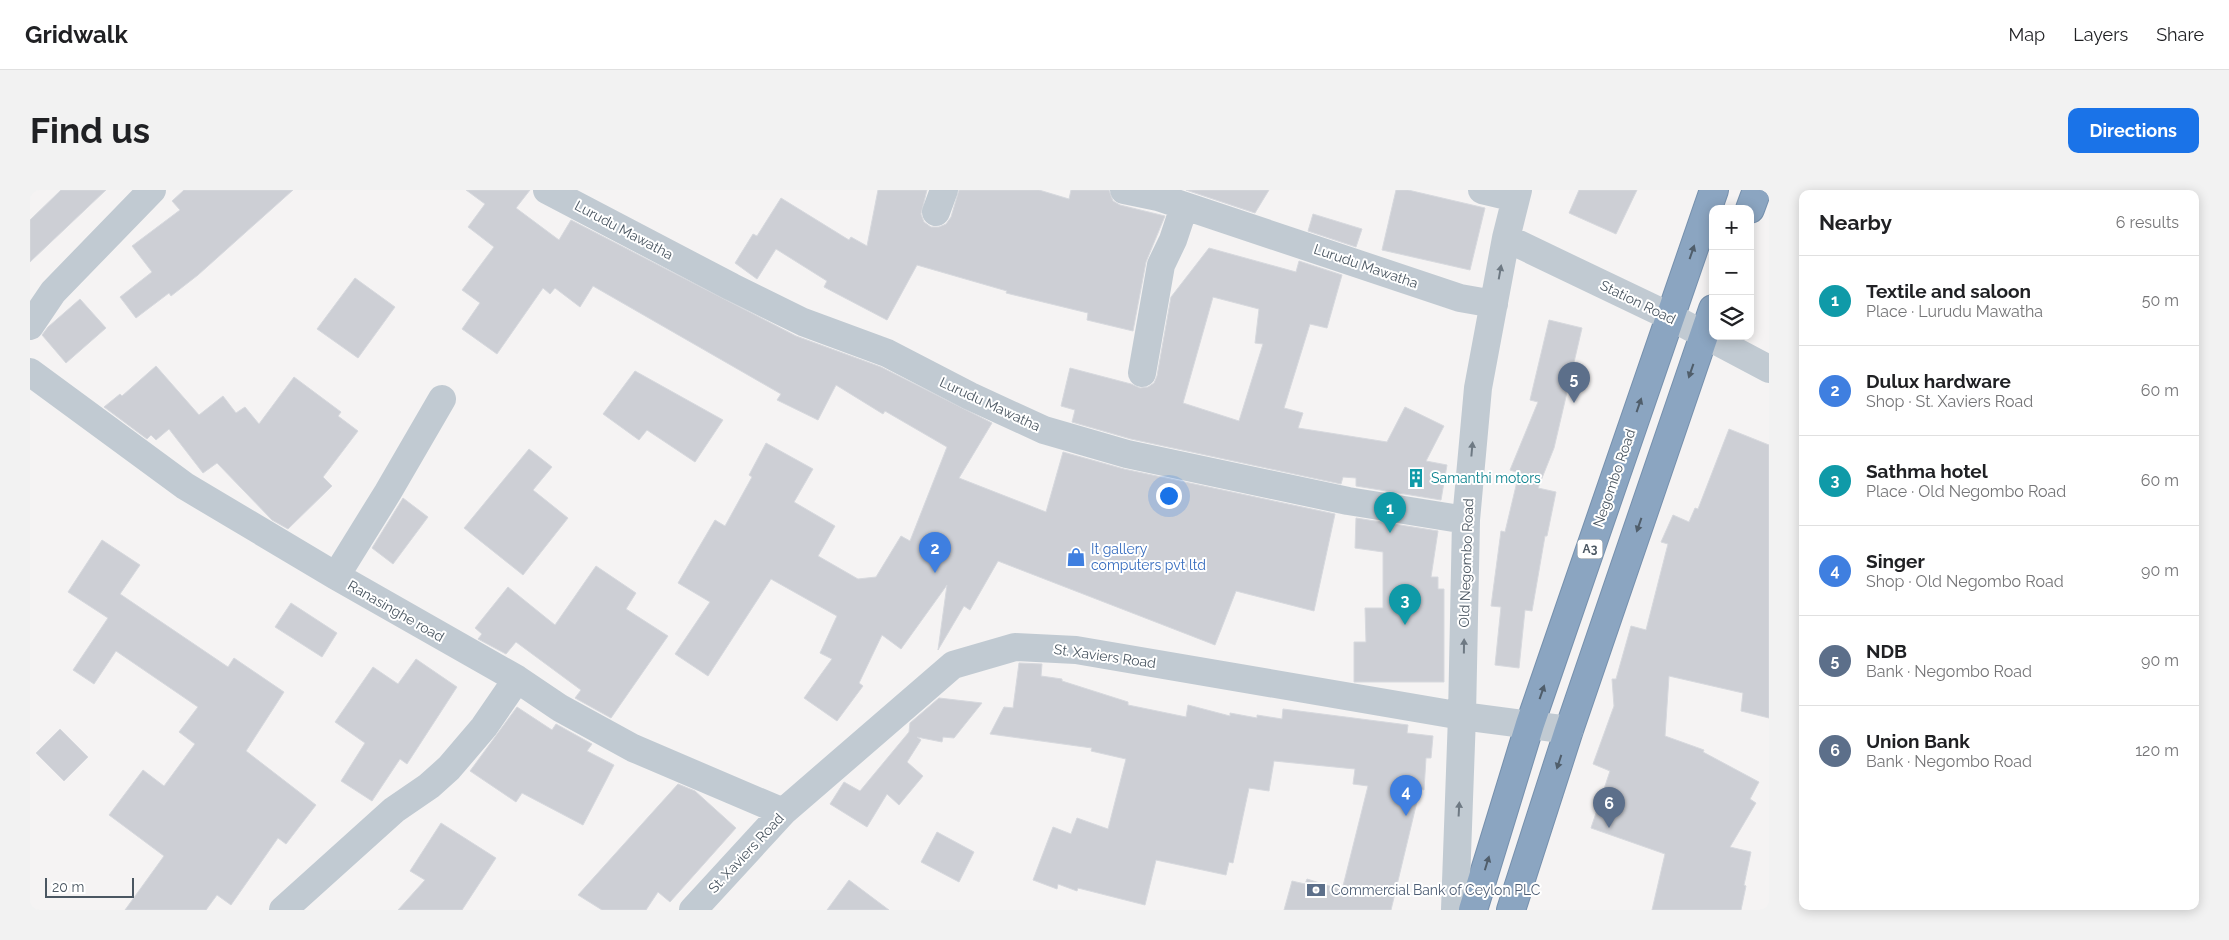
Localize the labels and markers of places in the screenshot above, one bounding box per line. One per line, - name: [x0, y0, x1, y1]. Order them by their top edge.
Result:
- pin: 5: [1558, 362, 1590, 403]
- building icon: Samanthi motors: [1405, 467, 1427, 489]
- place label: Samanthi motors: [1431, 470, 1541, 486]
- pin: 1: [1374, 492, 1406, 533]
- pin: 2: [919, 532, 951, 573]
- place label: It gallery computers pvt ltd: [1091, 541, 1206, 573]
- shop icon: It gallery computers pvt ltd: [1065, 546, 1087, 568]
- pin: 3: [1389, 584, 1421, 625]
- pin: 4: [1390, 775, 1422, 816]
- pin: 6: [1593, 787, 1625, 828]
- bank icon: Commercial Bank of Ceylon PLC: [1305, 879, 1327, 901]
- place label: Commercial Bank of Ceylon PLC: [1331, 882, 1541, 898]

